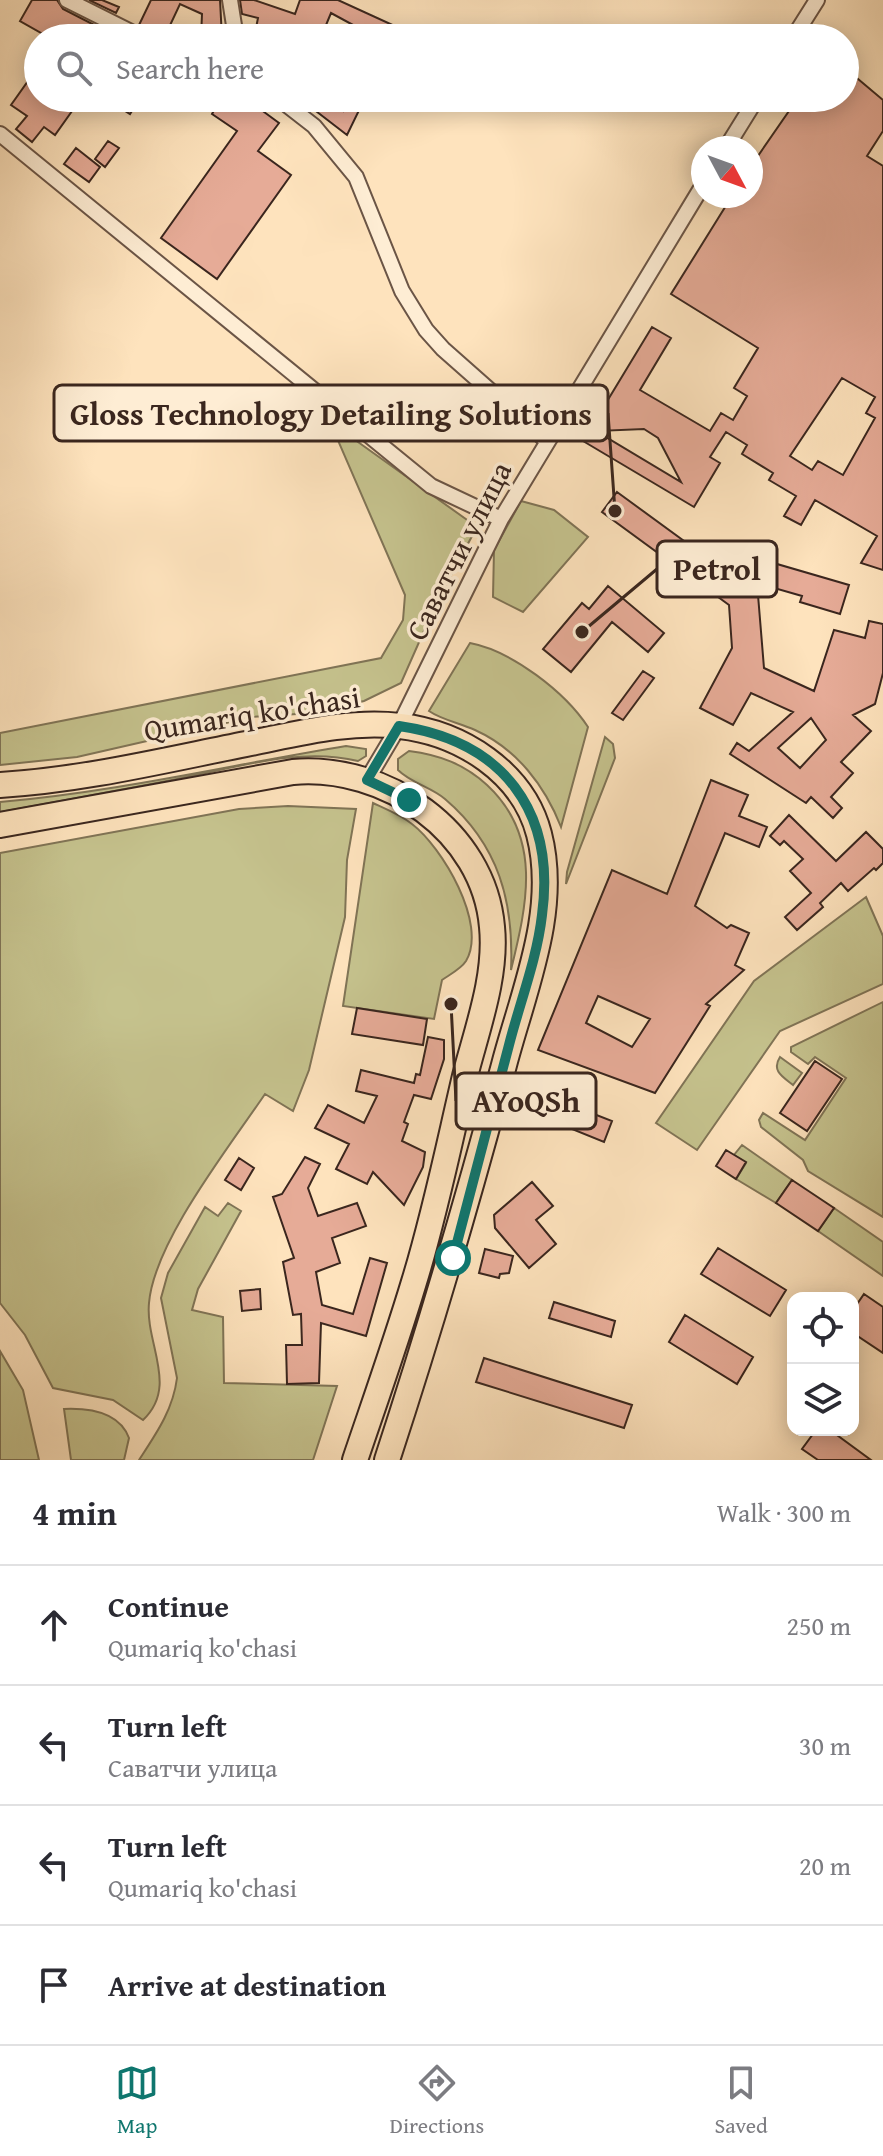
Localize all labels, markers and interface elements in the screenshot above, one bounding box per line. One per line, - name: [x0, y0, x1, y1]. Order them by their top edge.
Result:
- search box: [24, 24, 859, 112]
- icon: search: [52, 46, 96, 90]
- text: Search here: [116, 46, 264, 90]
- north arrow: [691, 136, 763, 208]
- callout: Gloss Technology Detailing Solutions: [54, 385, 608, 441]
- text: Gloss Technology Detailing Solutions: [70, 390, 592, 437]
- street label: Саватчи улица: [394, 453, 522, 648]
- callout: Petrol: [657, 541, 777, 597]
- text: Petrol: [673, 545, 761, 592]
- street label: Qumariq ko'chasi: [141, 674, 363, 752]
- route end: [391, 782, 427, 818]
- callout: AYoQSh: [456, 1073, 596, 1129]
- text: AYoQSh: [472, 1077, 580, 1124]
- route start: [435, 1240, 471, 1276]
- map controls: [787, 1292, 859, 1436]
- button: locate: [787, 1292, 859, 1364]
- button: layers: [787, 1364, 859, 1436]
- text: 4 min: [32, 1488, 117, 1537]
- text: Walk · 300 m: [717, 1493, 851, 1532]
- text: Continue: [108, 1584, 229, 1628]
- icon: ahead: [32, 1603, 76, 1647]
- text: 250 m: [786, 1606, 851, 1645]
- text: Qumariq ko'chasi: [108, 1628, 297, 1667]
- text: Turn left: [108, 1704, 227, 1748]
- icon: left: [32, 1723, 76, 1767]
- text: 30 m: [799, 1726, 851, 1765]
- text: Саватчи улица: [108, 1748, 277, 1787]
- text: Turn left: [108, 1824, 227, 1868]
- icon: left: [32, 1843, 76, 1887]
- text: 20 m: [799, 1846, 851, 1885]
- text: Qumariq ko'chasi: [108, 1868, 297, 1907]
- icon: arrive: [32, 1963, 76, 2007]
- text: Arrive at destination: [108, 1963, 386, 2007]
- tab: Map: [115, 2061, 159, 2141]
- tab: Directions: [390, 2061, 484, 2141]
- tab: Saved: [715, 2061, 768, 2141]

